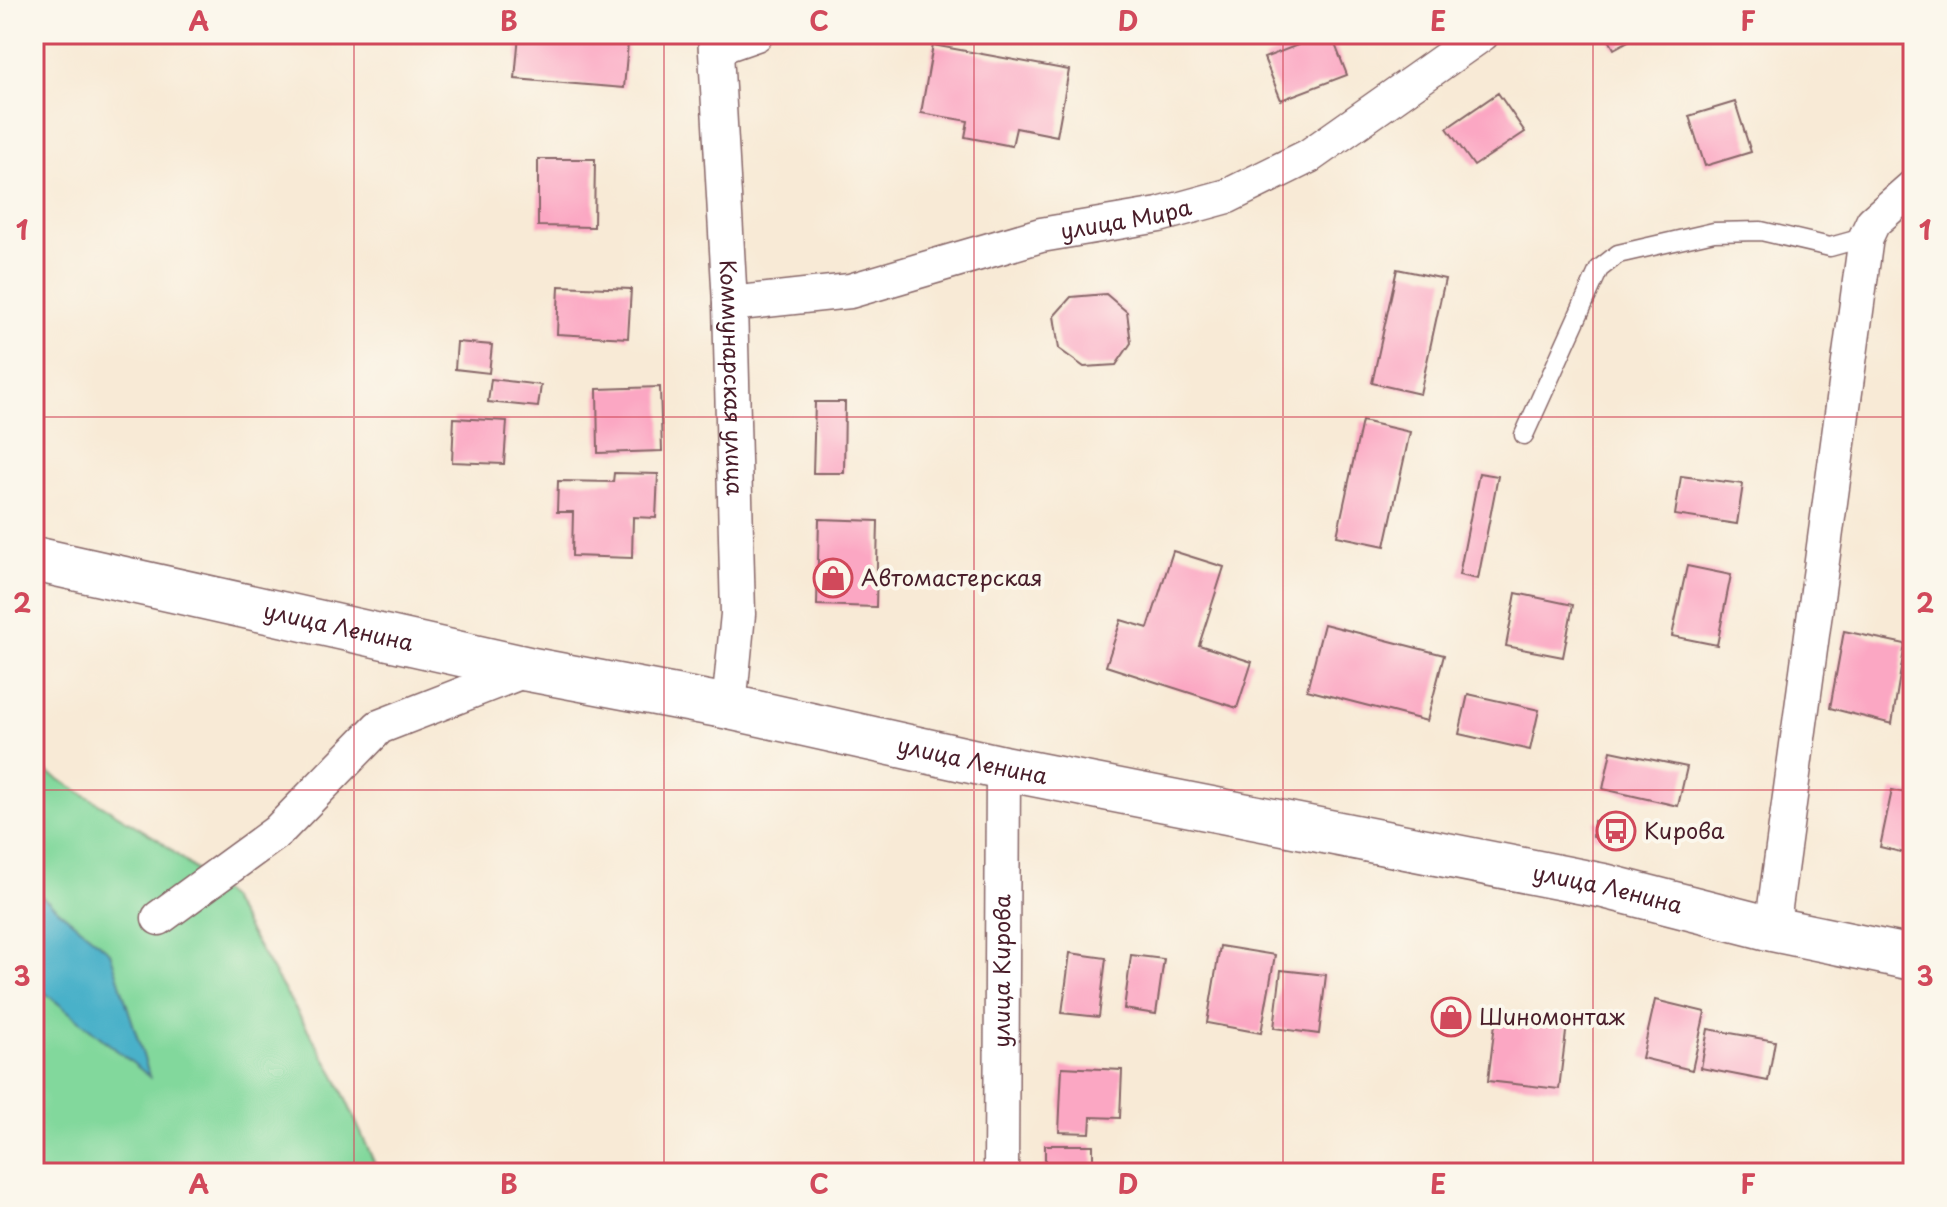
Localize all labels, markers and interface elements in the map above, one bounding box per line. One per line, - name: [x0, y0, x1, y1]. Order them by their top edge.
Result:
- text: A: [189, 1, 209, 40]
- text: B: [500, 1, 518, 40]
- text: C: [809, 1, 829, 40]
- text: D: [1118, 1, 1138, 40]
- text: E: [1430, 1, 1446, 40]
- text: F: [1740, 1, 1756, 40]
- street label: улица Мира: [1058, 189, 1195, 246]
- text: 1: [16, 210, 28, 249]
- text: 1: [1919, 210, 1931, 249]
- street label: Коммунарская улица: [713, 259, 753, 496]
- shop icon: Автомастерская: [812, 557, 854, 599]
- place label: Автомастерская: [861, 560, 1043, 593]
- text: 2: [13, 583, 31, 622]
- text: 2: [1916, 583, 1934, 622]
- street label: улица Ленина: [261, 593, 417, 658]
- street label: улица Ленина: [895, 727, 1051, 791]
- bus stop icon: Кирова: [1595, 810, 1637, 852]
- place label: Кирова: [1644, 813, 1725, 846]
- street label: улица Ленина: [1530, 854, 1687, 921]
- street label: улица Кирова: [984, 894, 1017, 1048]
- text: 3: [13, 956, 31, 995]
- text: 3: [1916, 956, 1934, 995]
- shop icon: Шиномонтаж: [1430, 996, 1472, 1038]
- place label: Шиномонтаж: [1479, 999, 1625, 1032]
- text: A: [189, 1164, 209, 1203]
- text: B: [500, 1164, 518, 1203]
- text: C: [809, 1164, 829, 1203]
- text: D: [1118, 1164, 1138, 1203]
- text: E: [1430, 1164, 1446, 1203]
- text: F: [1740, 1164, 1756, 1203]

